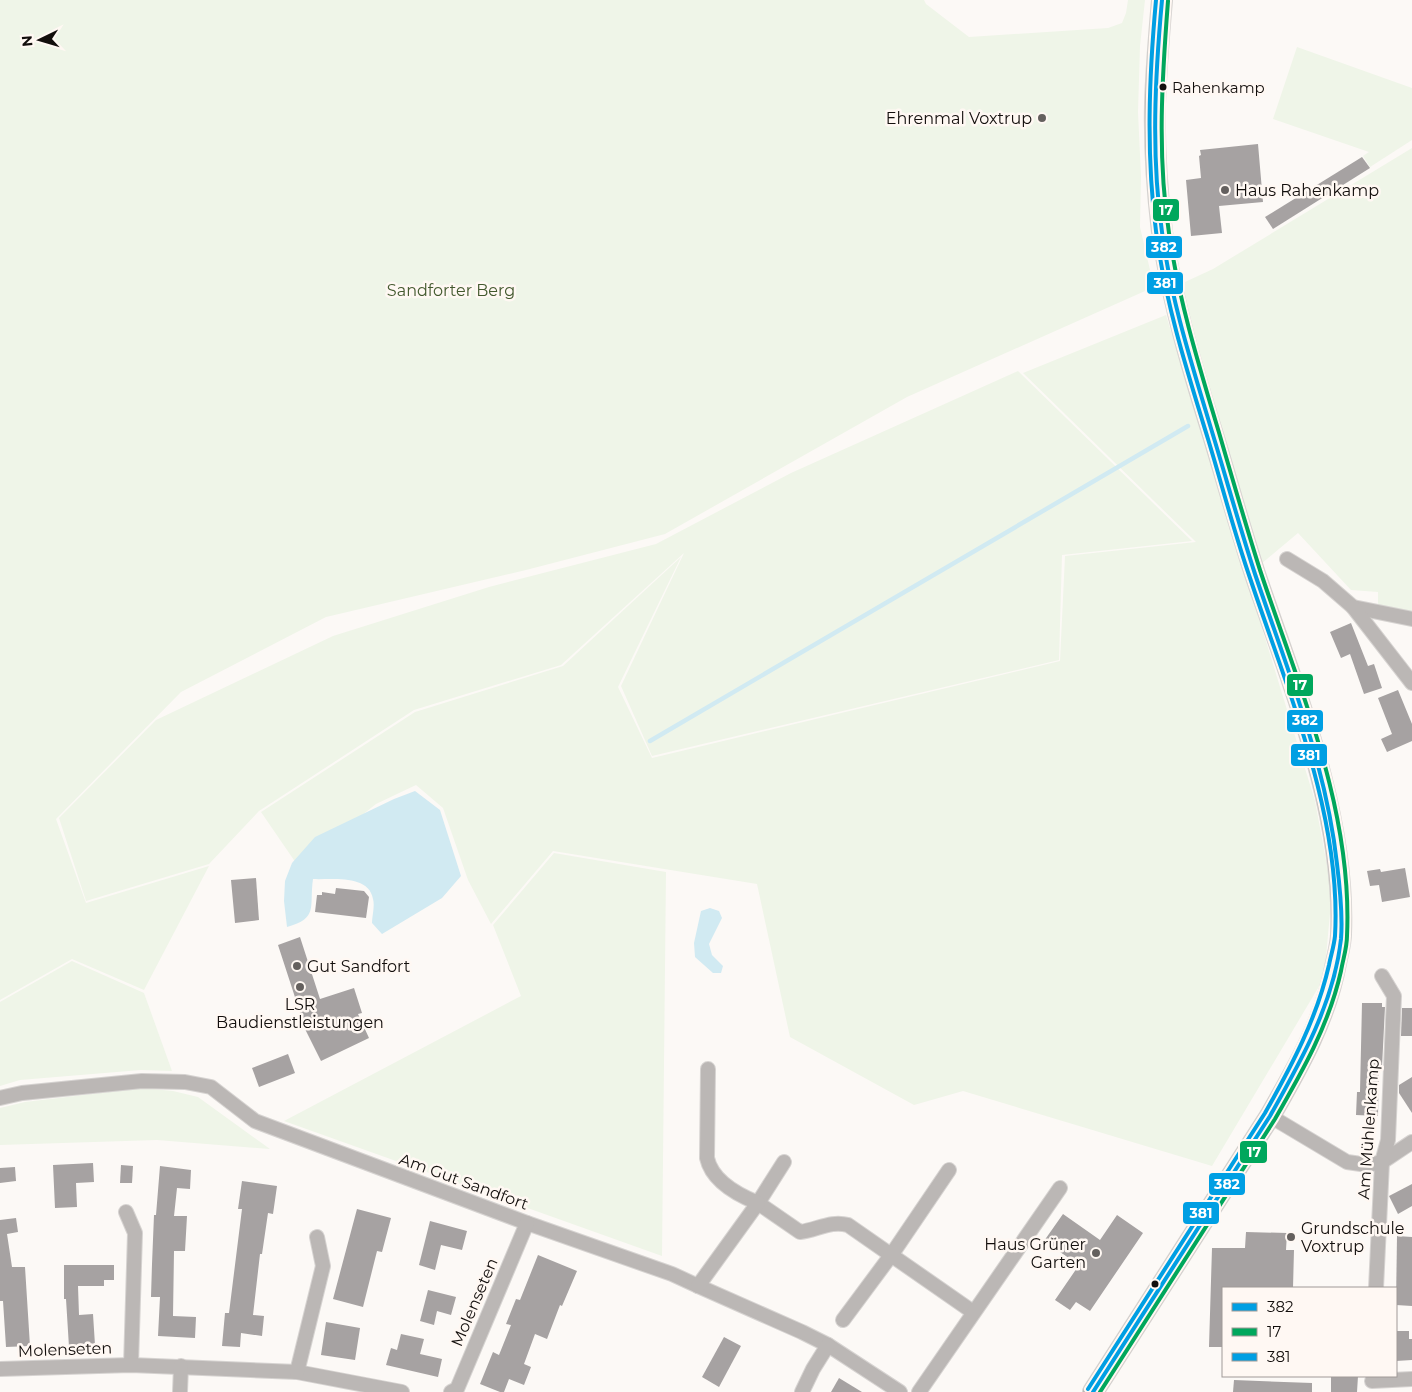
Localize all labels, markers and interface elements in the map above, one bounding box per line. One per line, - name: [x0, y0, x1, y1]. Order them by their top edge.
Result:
- north arrow: [15, 15, 65, 65]
- text: N: [18, 35, 37, 48]
- place label: Rahenkamp: [1172, 78, 1265, 97]
- marker: Rahenkamp: [1158, 82, 1168, 92]
- place label: Ehrenmal Voxtrup: [886, 109, 1032, 128]
- marker: Ehrenmal Voxtrup: [1036, 112, 1048, 124]
- place label: Haus Rahenkamp: [1235, 181, 1379, 200]
- marker: Haus Rahenkamp: [1219, 184, 1231, 196]
- line badge: 17: [1152, 198, 1180, 222]
- text: 17: [1159, 201, 1173, 219]
- line badge: 382: [1145, 235, 1183, 259]
- text: 382: [1150, 238, 1177, 256]
- line badge: 381: [1146, 271, 1184, 295]
- text: 381: [1152, 274, 1177, 292]
- park label: Sandforter Berg: [387, 281, 515, 300]
- line badge: 17: [1286, 673, 1314, 697]
- text: 17: [1293, 676, 1307, 694]
- line badge: 382: [1286, 709, 1324, 733]
- text: 382: [1291, 711, 1318, 729]
- line badge: 381: [1290, 743, 1328, 767]
- text: 381: [1296, 746, 1321, 764]
- place label: Gut Sandfort: [307, 957, 411, 976]
- marker: Gut Sandfort: [291, 960, 303, 972]
- marker: LSR Baudienstleistungen: [294, 981, 306, 993]
- place label: LSR Baudienstleistungen: [216, 995, 384, 1032]
- street label: Am Mühlenkamp: [1354, 1058, 1383, 1200]
- line badge: 17: [1239, 1140, 1268, 1164]
- text: 17: [1247, 1143, 1261, 1161]
- street label: Am Gut Sandfort: [397, 1149, 531, 1214]
- line badge: 382: [1208, 1172, 1246, 1196]
- text: 382: [1213, 1175, 1240, 1193]
- line badge: 381: [1182, 1201, 1220, 1225]
- text: 381: [1188, 1204, 1213, 1222]
- place label: Grundschule Voxtrup: [1301, 1219, 1404, 1256]
- marker: Grundschule Voxtrup: [1285, 1231, 1297, 1243]
- place label: Haus Grüner Garten: [984, 1235, 1086, 1272]
- marker: Haus Grüner Garten: [1090, 1247, 1102, 1259]
- street label: Molenseten: [447, 1255, 502, 1349]
- unlabelled marker: [1150, 1279, 1160, 1289]
- legend: [1222, 1287, 1397, 1377]
- text: 382: [1267, 1297, 1294, 1316]
- text: 17: [1267, 1322, 1281, 1341]
- street label: Molenseten: [18, 1338, 112, 1361]
- text: 381: [1267, 1347, 1290, 1366]

